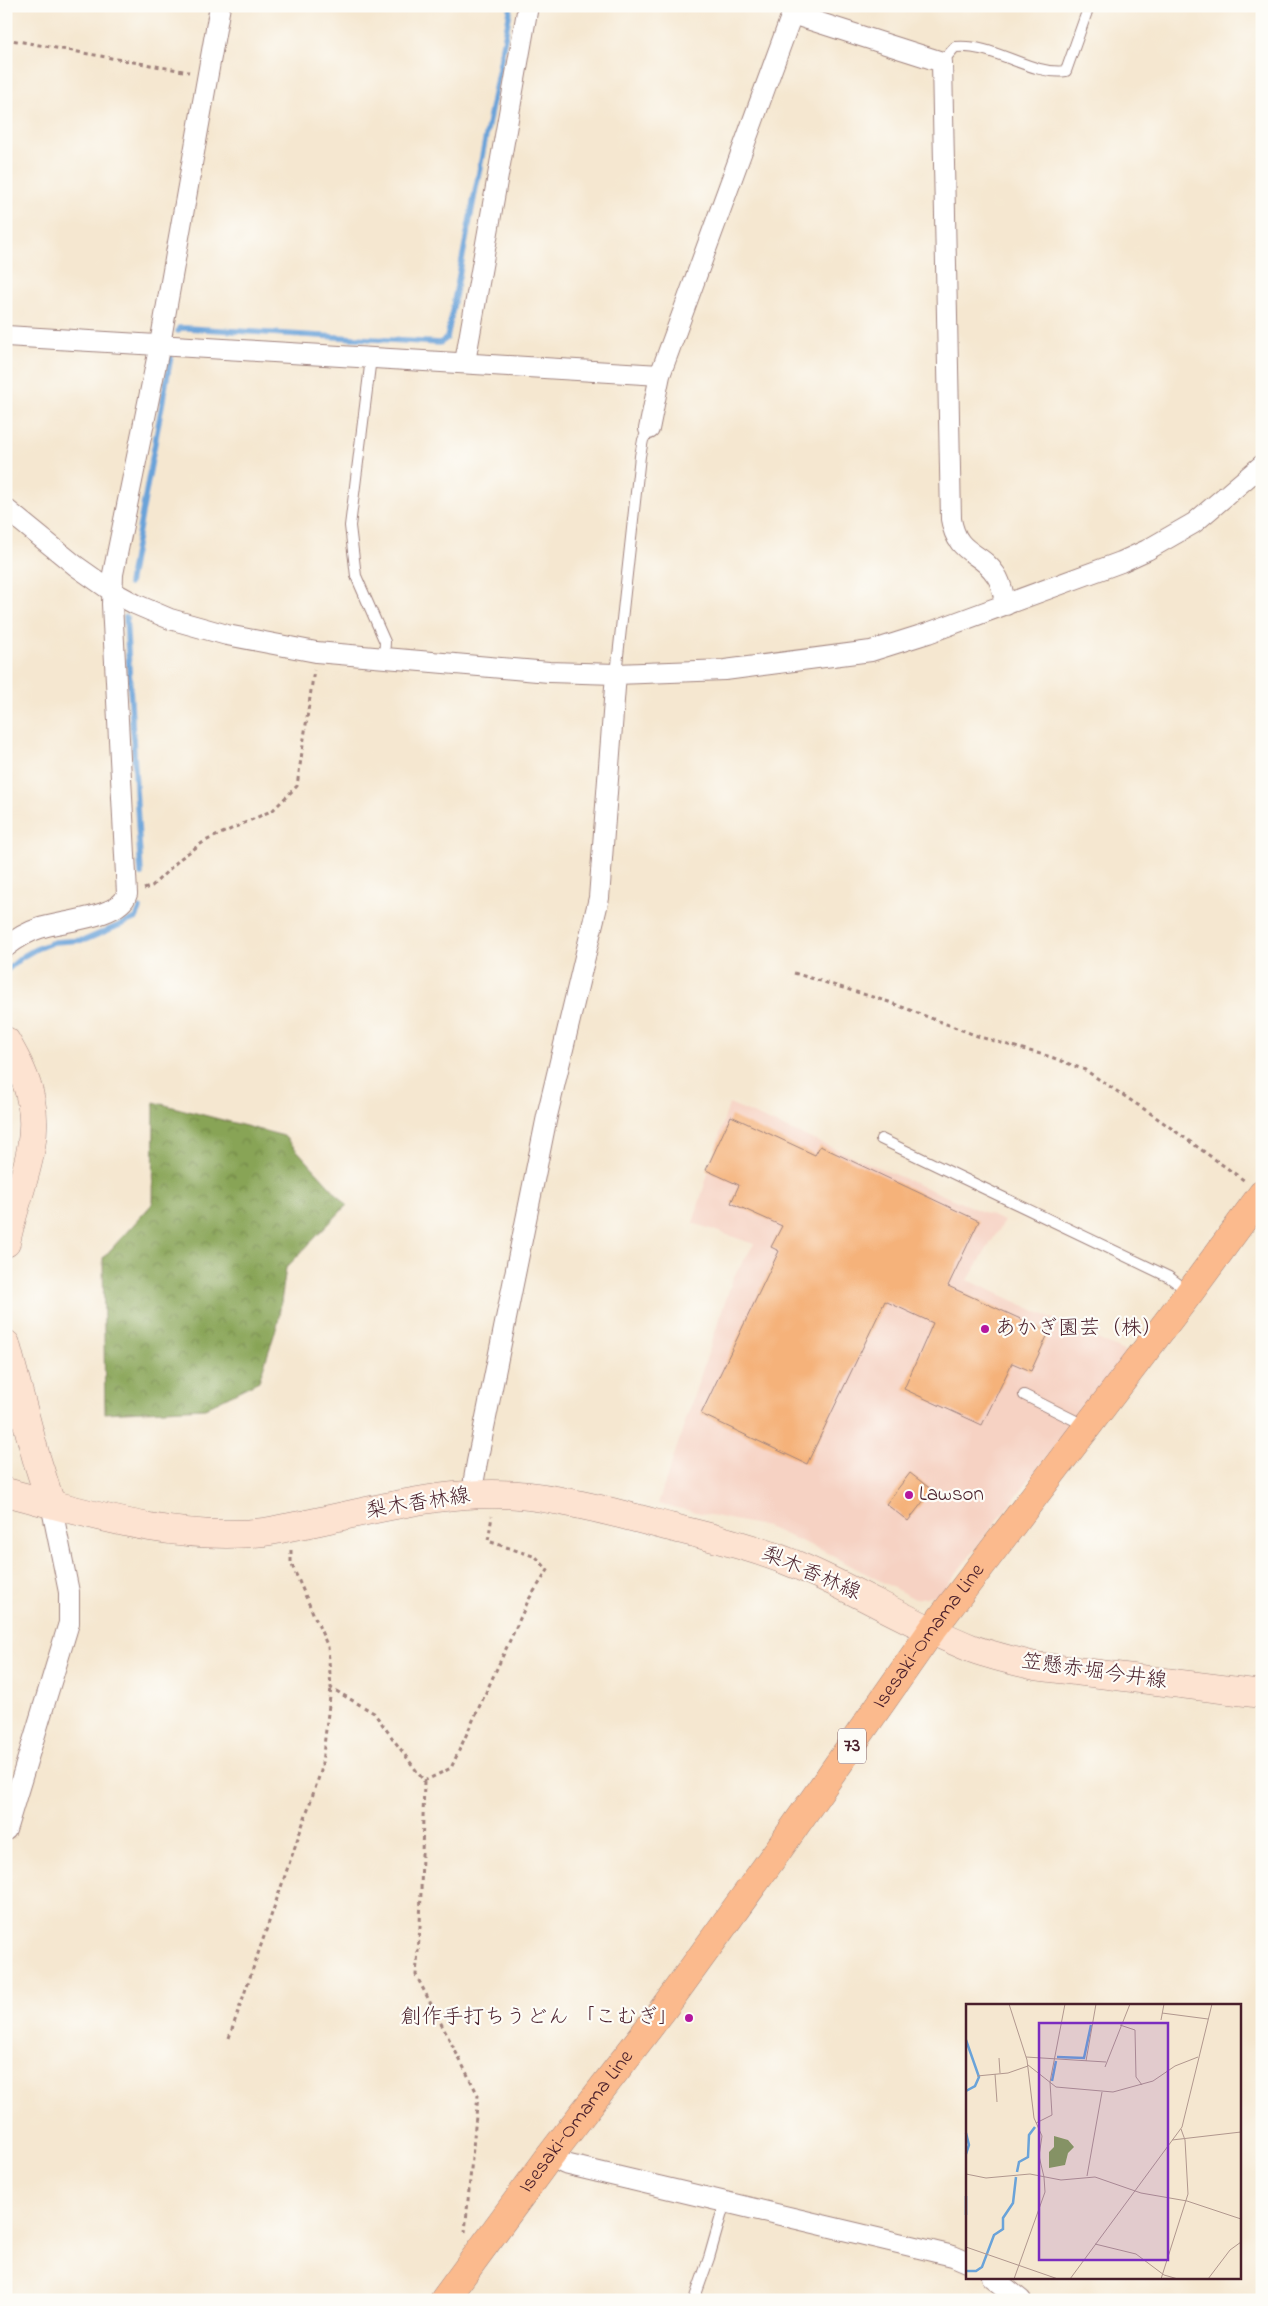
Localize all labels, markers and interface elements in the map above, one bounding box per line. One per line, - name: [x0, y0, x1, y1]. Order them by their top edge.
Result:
- place label: あかぎ園芸（株）: [995, 1314, 1163, 1344]
- marker: あかぎ園芸（株）: [979, 1323, 991, 1335]
- place label: Lawson: [919, 1480, 984, 1510]
- street label: 梨木香林線: [364, 1481, 472, 1527]
- marker: Lawson: [903, 1489, 915, 1501]
- street label: 梨木香林線: [757, 1540, 865, 1608]
- street label: Isesaki-Omama Line: [866, 1557, 993, 1716]
- street label: 笠懸赤堀今井線: [1019, 1647, 1169, 1697]
- road number: 73: [838, 1728, 866, 1764]
- place label: 創作手打ちうどん 「こむぎ」: [400, 2003, 679, 2033]
- inset map: [966, 2004, 1240, 2278]
- marker: 創作手打ちうどん 「こむぎ」: [683, 2012, 695, 2024]
- street label: Isesaki-Omama Line: [512, 2043, 642, 2200]

